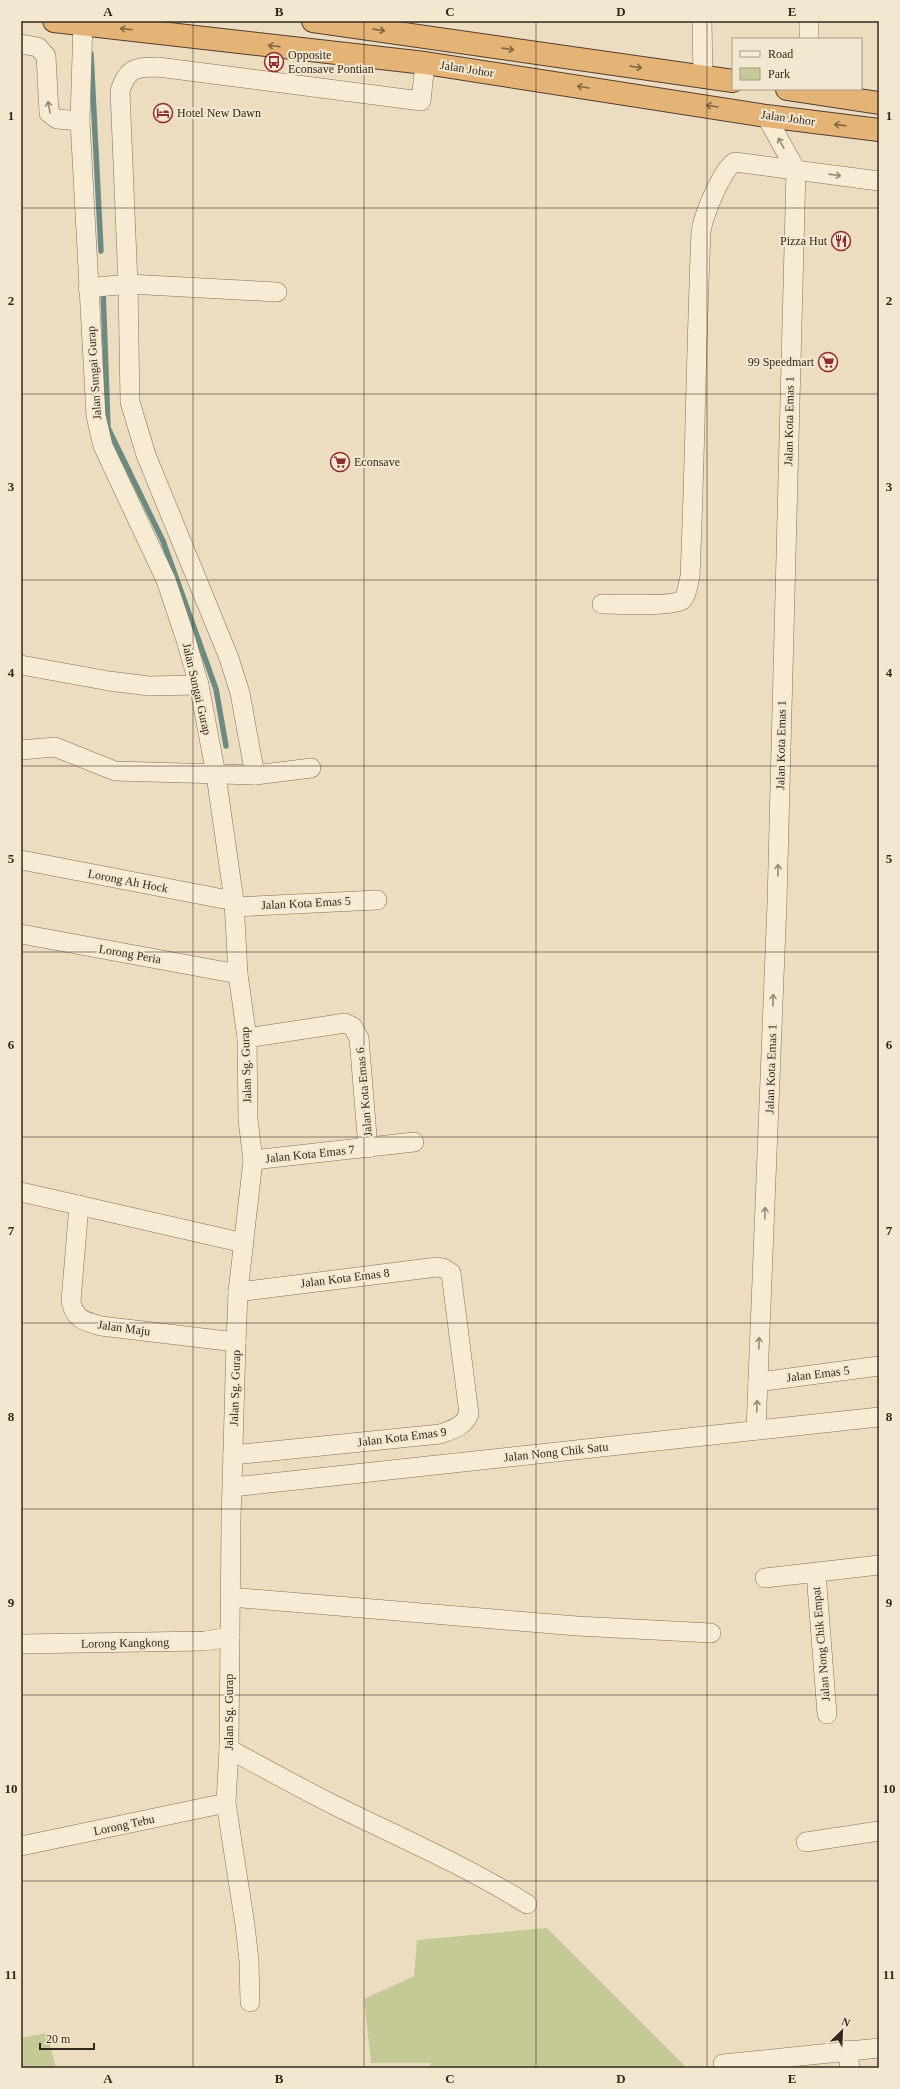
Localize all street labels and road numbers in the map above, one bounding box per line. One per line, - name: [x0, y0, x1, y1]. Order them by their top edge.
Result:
- street label: Jalan Johor: [439, 58, 495, 80]
- street label: Jalan Johor: [760, 107, 816, 129]
- street label: Jalan Sungai Gurap: [84, 326, 104, 420]
- street label: Jalan Kota Emas 1: [781, 376, 797, 466]
- street label: Jalan Sungai Gurap: [180, 642, 214, 736]
- street label: Jalan Kota Emas 1: [773, 700, 789, 790]
- street label: Lorong Ah Hock: [87, 866, 169, 896]
- street label: Jalan Kota Emas 5: [261, 894, 351, 912]
- street label: Lorong Peria: [98, 942, 163, 966]
- street label: Jalan Kota Emas 1: [762, 1024, 780, 1114]
- street label: Jalan Sg. Gurap: [238, 1027, 254, 1103]
- street label: Jalan Kota Emas 6: [353, 1047, 375, 1137]
- street label: Jalan Kota Emas 7: [265, 1142, 355, 1166]
- street label: Jalan Kota Emas 8: [300, 1266, 390, 1290]
- street label: Jalan Maju: [97, 1317, 151, 1339]
- street label: Jalan Sg. Gurap: [227, 1350, 243, 1426]
- street label: Jalan Emas 5: [786, 1363, 850, 1385]
- street label: Jalan Kota Emas 9: [357, 1425, 447, 1449]
- street label: Jalan Nong Chik Satu: [503, 1440, 609, 1464]
- street label: Jalan Nong Chik Empat: [809, 1585, 833, 1702]
- street label: Lorong Kangkong: [81, 1635, 169, 1651]
- street label: Jalan Sg. Gurap: [222, 1674, 236, 1750]
- street label: Lorong Tebu: [92, 1812, 156, 1838]

